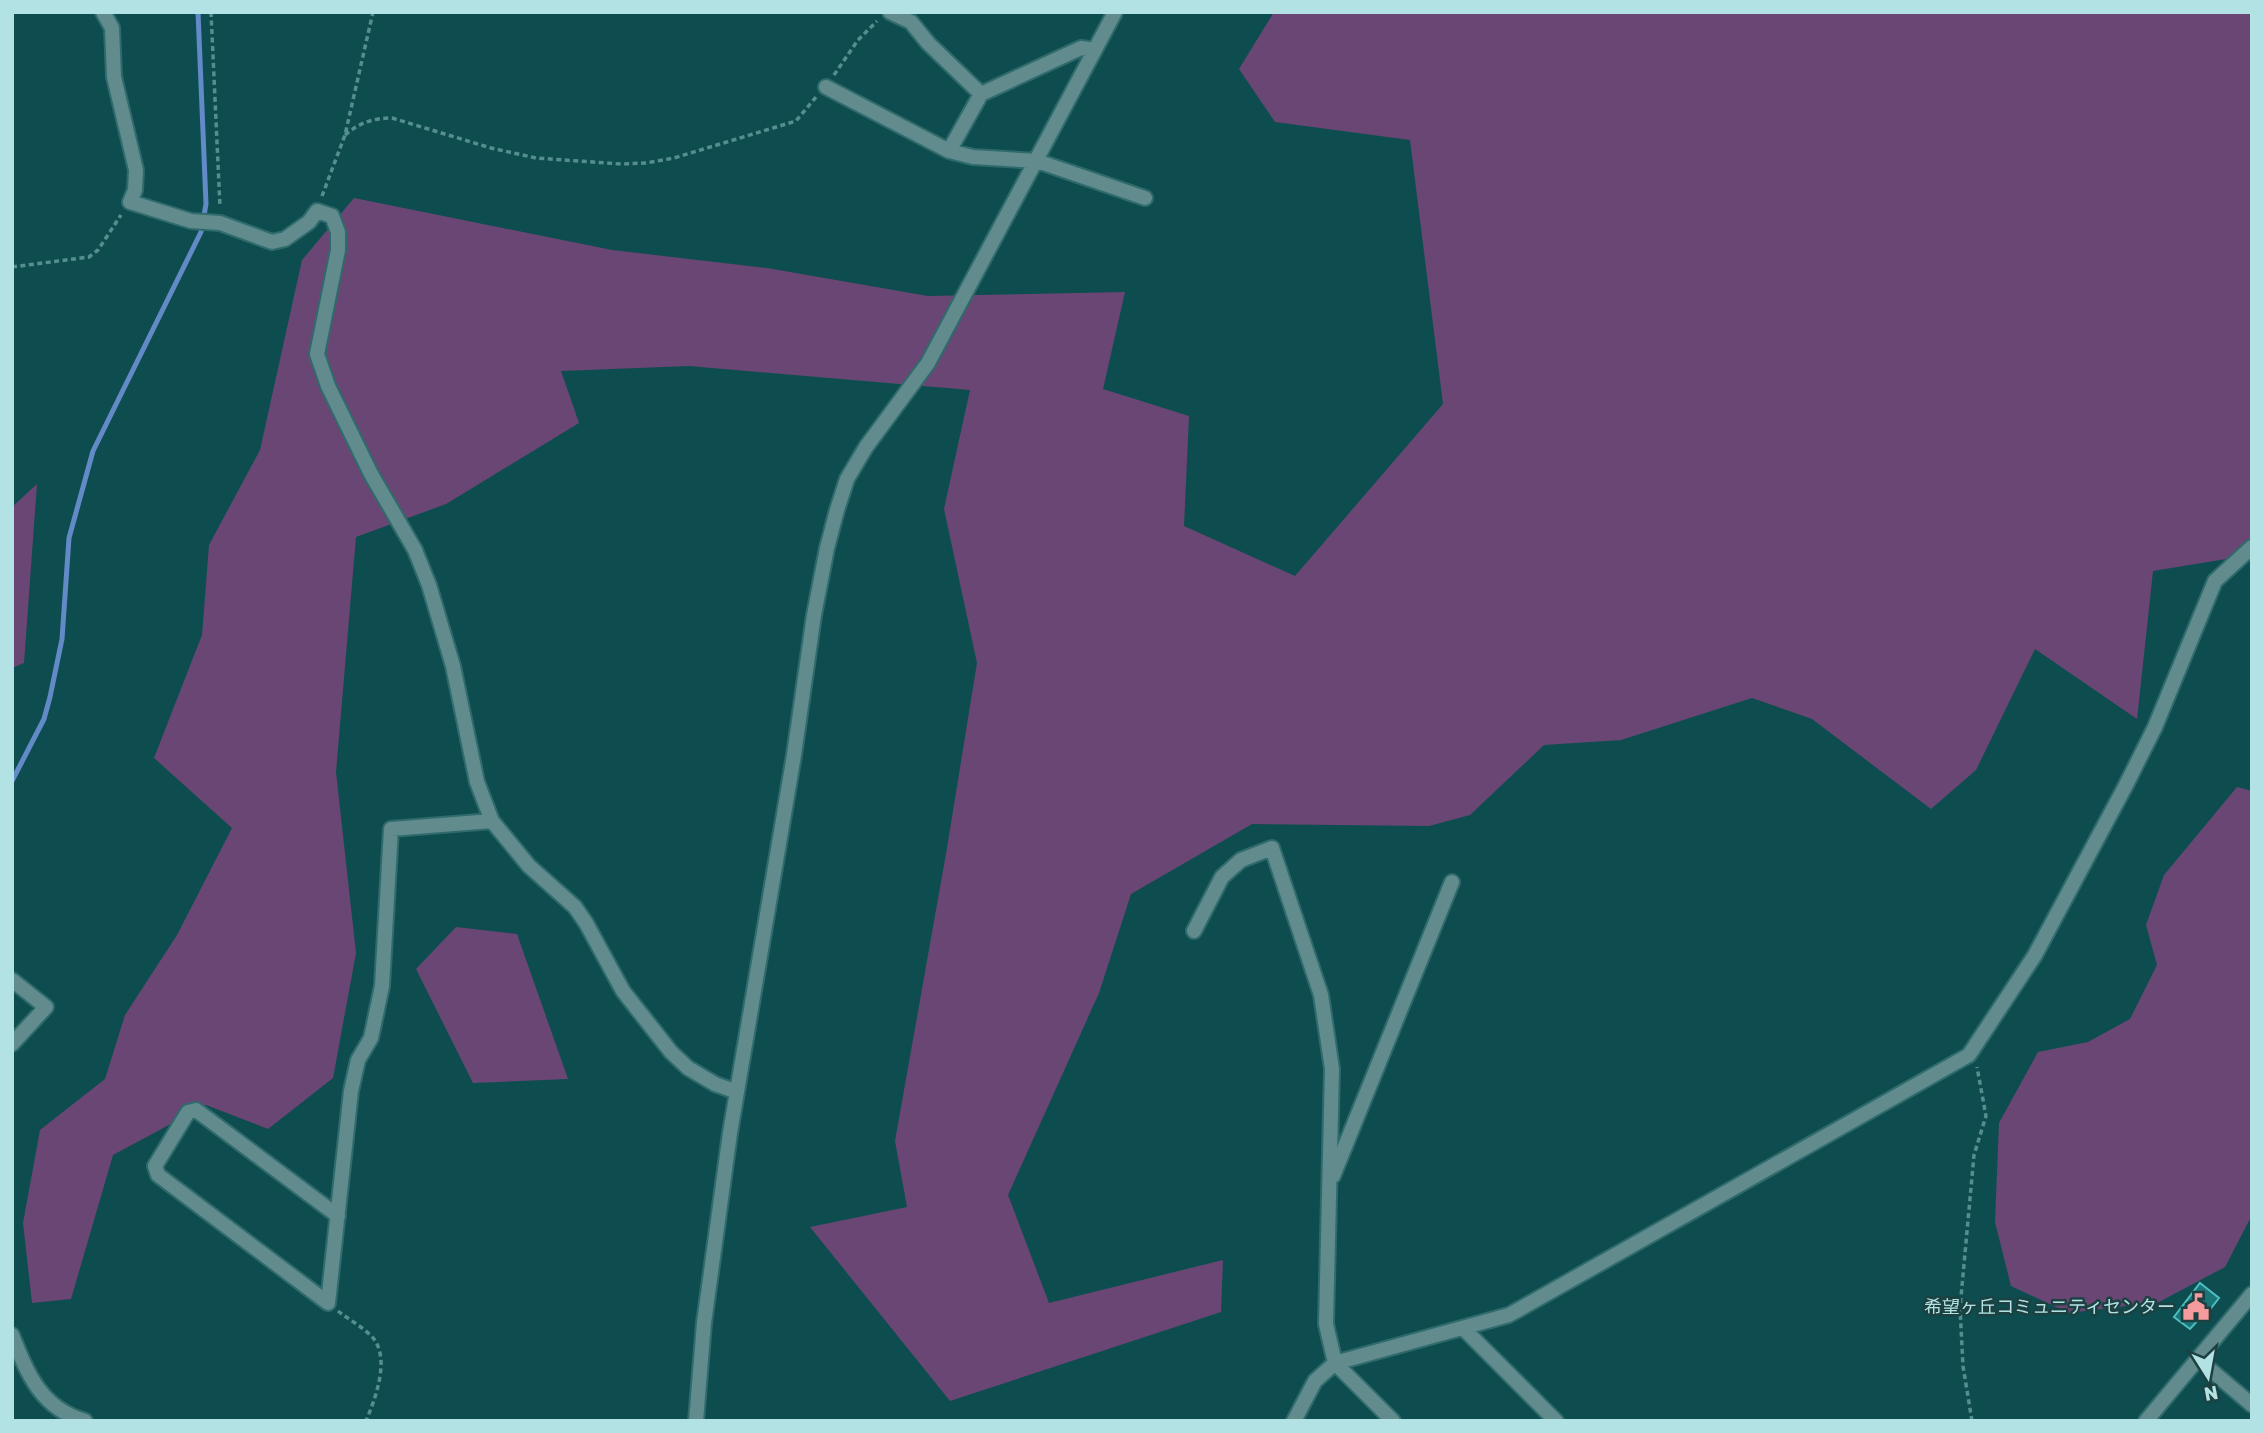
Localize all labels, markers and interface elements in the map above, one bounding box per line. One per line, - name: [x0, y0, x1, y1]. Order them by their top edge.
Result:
- public building icon: 希望ヶ丘コミュニティセンター: [2181, 1292, 2211, 1322]
- place label: 希望ヶ丘コミュニティセンター: [1924, 1296, 2175, 1318]
- north arrow: [2173, 1342, 2243, 1412]
- text: N: [2202, 1381, 2220, 1406]

